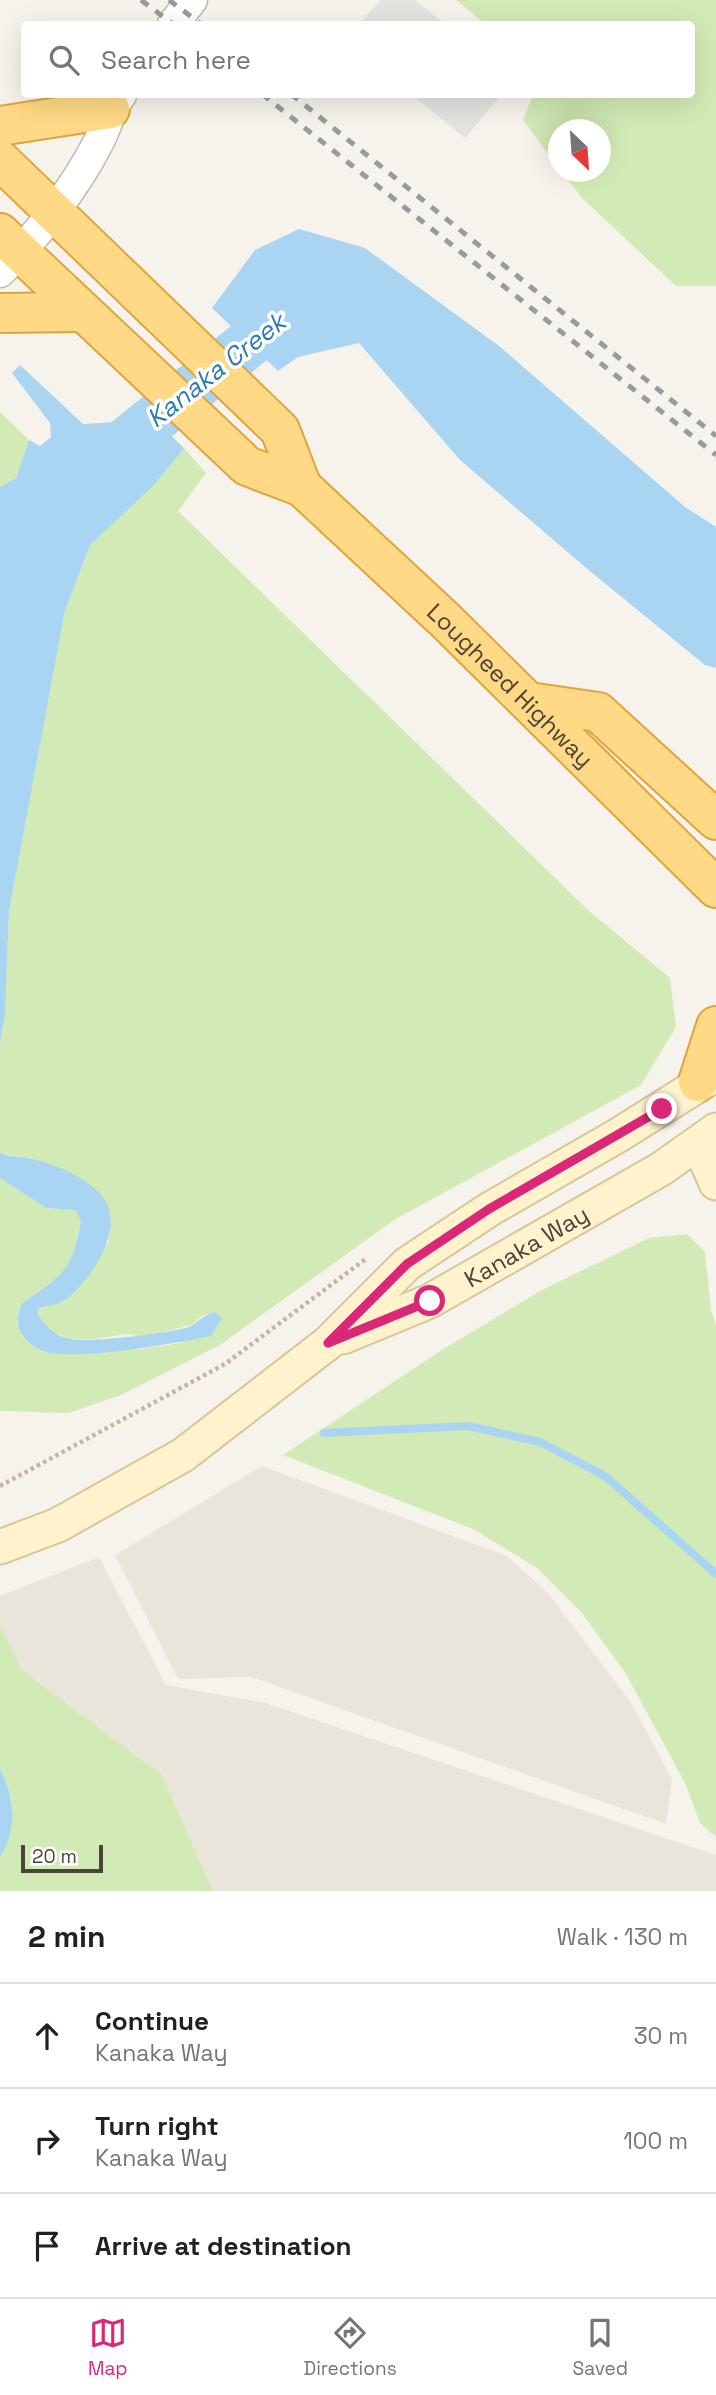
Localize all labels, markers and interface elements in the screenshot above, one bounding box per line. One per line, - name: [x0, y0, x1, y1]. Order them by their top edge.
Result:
- search box: [21, 21, 695, 98]
- icon: search: [45, 41, 83, 79]
- text: Search here: [101, 43, 251, 77]
- north arrow: [548, 119, 611, 182]
- water label: Kanaka Creek: [139, 303, 295, 435]
- street label: Lougheed Highway: [421, 596, 600, 774]
- route end: [646, 1093, 677, 1124]
- street label: Kanaka Way: [458, 1198, 594, 1294]
- route start: [414, 1285, 445, 1316]
- scale bar: [21, 1842, 103, 1874]
- text: 20 m: [32, 1844, 77, 1869]
- text: 2 min: [28, 1917, 106, 1956]
- text: Walk · 130 m: [557, 1922, 688, 1952]
- text: Continue: [95, 2004, 209, 2038]
- icon: ahead: [28, 2017, 66, 2055]
- text: 30 m: [634, 2021, 688, 2051]
- text: Kanaka Way: [95, 2038, 228, 2068]
- text: Turn right: [95, 2109, 219, 2143]
- icon: right: [28, 2122, 66, 2160]
- text: 100 m: [623, 2126, 688, 2156]
- text: Kanaka Way: [95, 2143, 228, 2173]
- icon: arrive: [28, 2227, 66, 2265]
- text: Arrive at destination: [95, 2229, 352, 2263]
- tab: Map: [88, 2314, 128, 2381]
- tab: Directions: [304, 2314, 397, 2381]
- tab: Saved: [573, 2314, 628, 2381]

